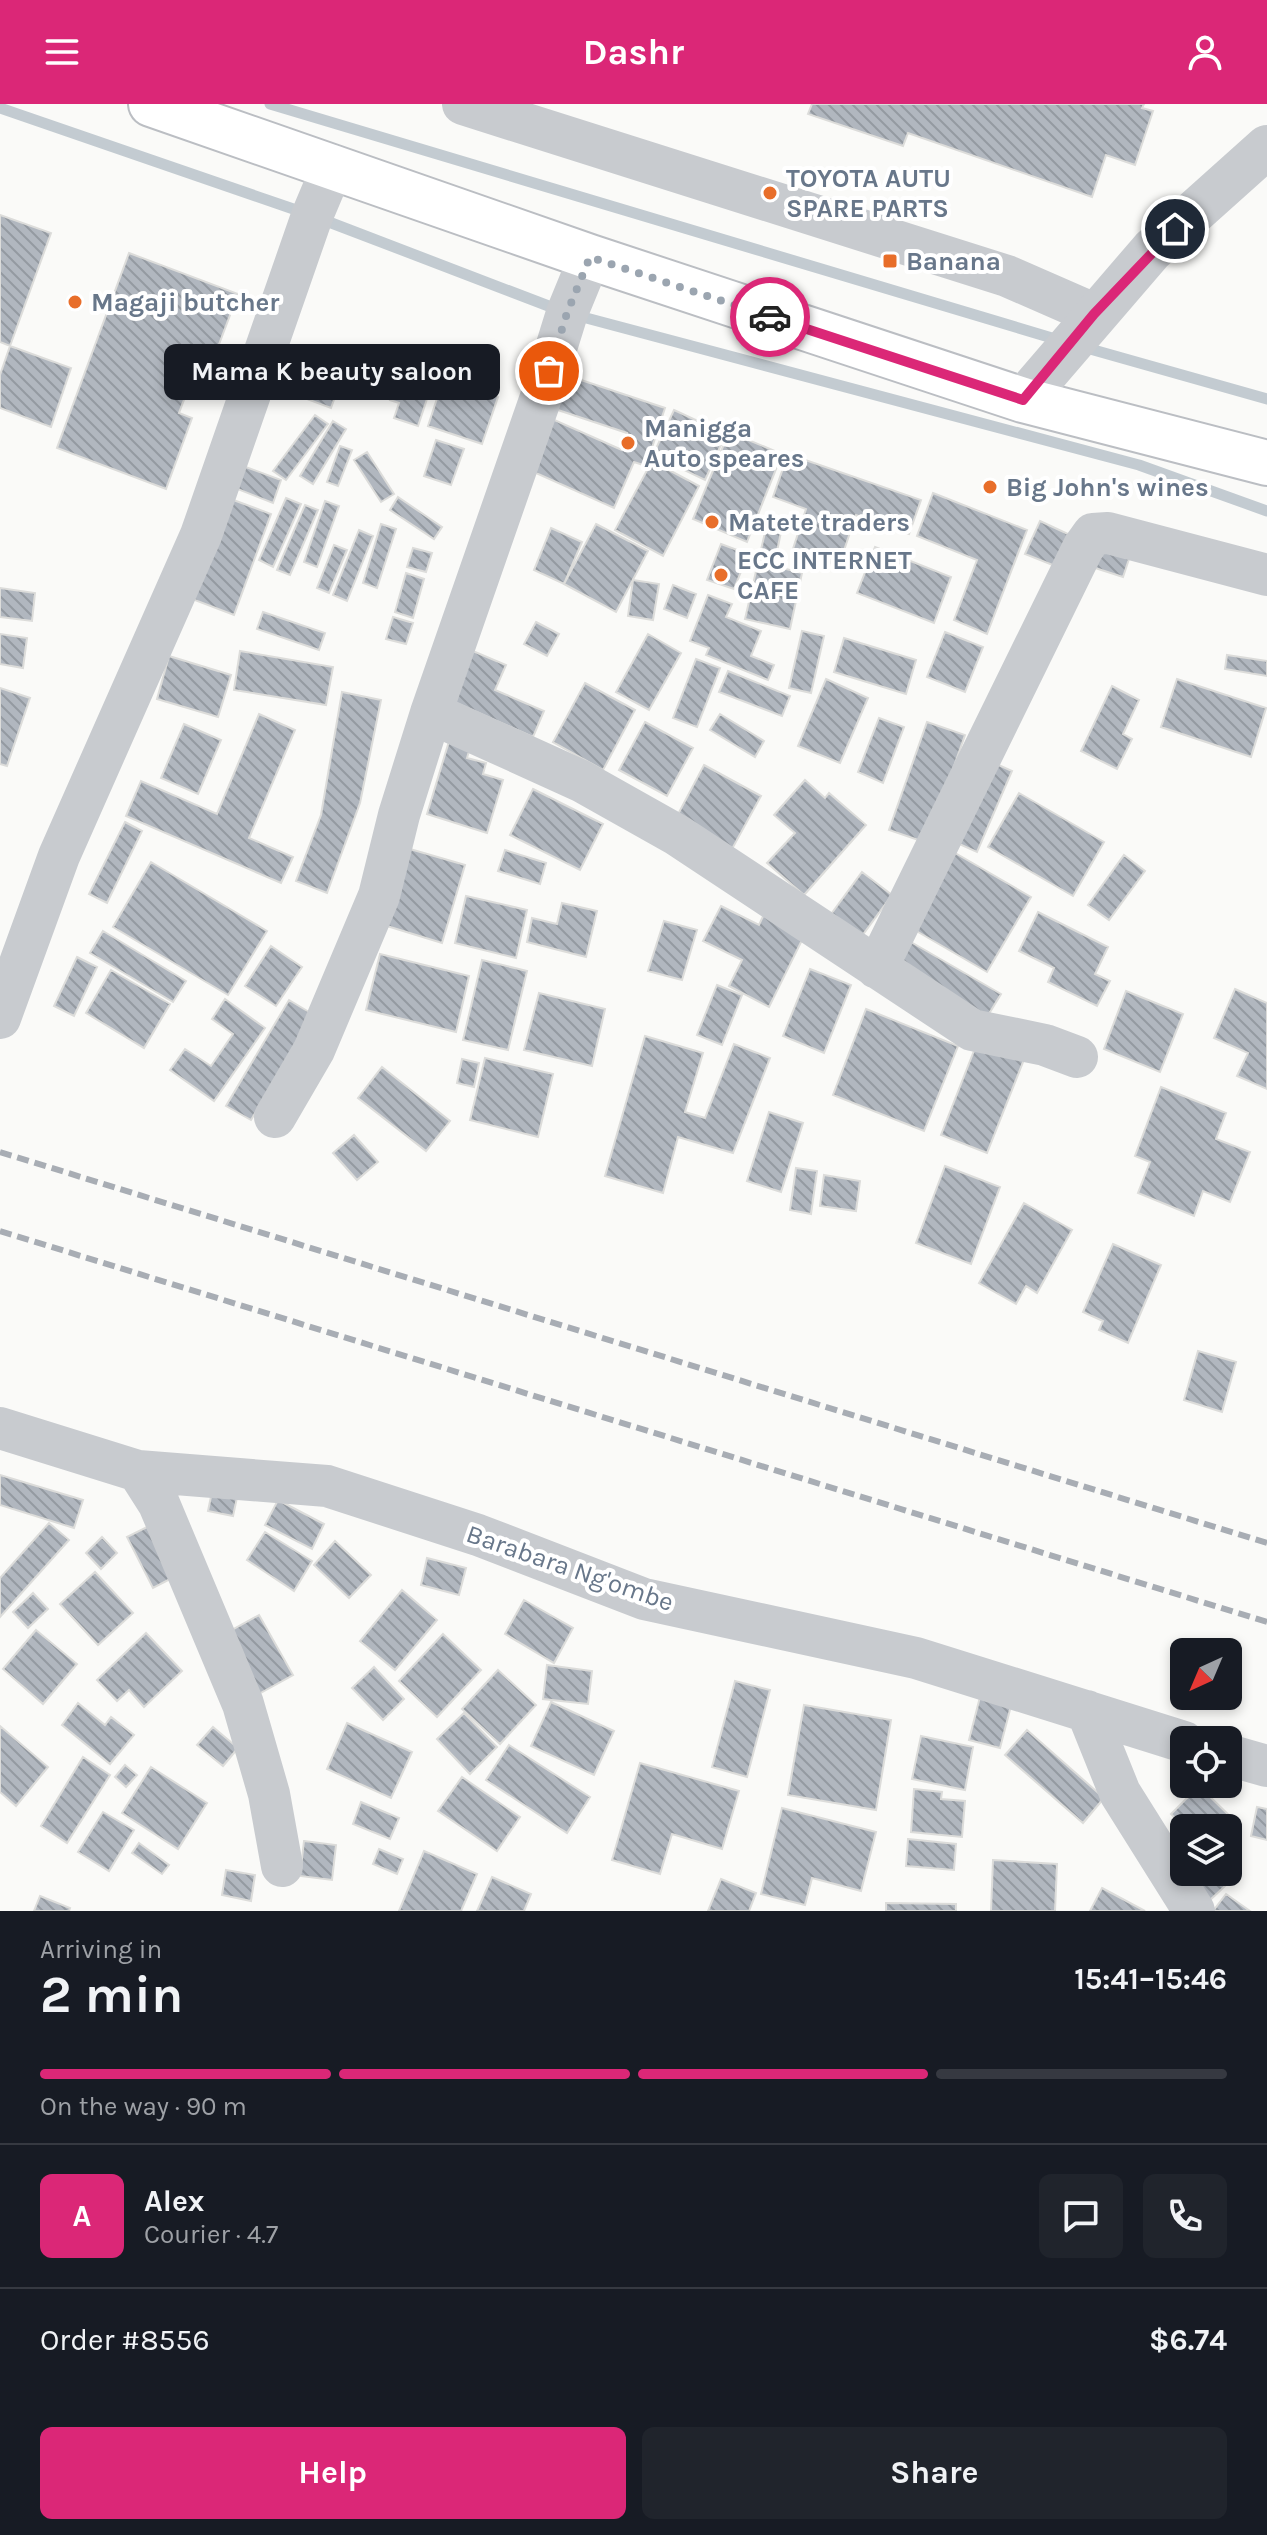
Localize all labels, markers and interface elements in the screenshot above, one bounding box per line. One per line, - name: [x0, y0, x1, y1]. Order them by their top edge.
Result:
- icon: menu: [40, 30, 84, 74]
- icon: person: [1183, 30, 1227, 74]
- text: Dashr: [583, 31, 684, 73]
- place label: TOYOTA AUTU SPARE PARTS: [786, 163, 951, 224]
- marker: TOYOTA AUTU SPARE PARTS: [761, 184, 779, 202]
- pin: [1141, 195, 1209, 263]
- icon: home: [1153, 207, 1197, 251]
- place label: Banana: [906, 246, 1001, 277]
- marker: Banana: [881, 252, 899, 270]
- courier: [730, 277, 810, 357]
- place label: Magaji butcher: [91, 287, 280, 318]
- marker: Magaji butcher: [66, 293, 84, 311]
- icon: car: [748, 295, 792, 339]
- pin: [515, 337, 583, 405]
- callout: Mama K beauty saloon: [165, 343, 501, 399]
- icon: bag: [527, 349, 571, 393]
- text: Mama K beauty saloon: [191, 356, 473, 387]
- place label: Manigga Auto speares: [644, 413, 804, 474]
- marker: Manigga Auto speares: [619, 434, 637, 452]
- place label: Big John's wines: [1006, 472, 1209, 503]
- marker: Big John's wines: [981, 478, 999, 496]
- place label: Matete traders: [728, 507, 910, 538]
- marker: Matete traders: [703, 513, 721, 531]
- place label: ECC INTERNET CAFE: [737, 545, 912, 606]
- marker: ECC INTERNET CAFE: [712, 566, 730, 584]
- street label: Barabara Ng'ombe: [462, 1518, 678, 1618]
- north arrow: [1170, 1638, 1242, 1710]
- map controls: [1170, 1638, 1242, 1886]
- button: locate: [1170, 1726, 1242, 1798]
- button: layers: [1170, 1814, 1242, 1886]
- text: Arriving in: [40, 1934, 162, 1965]
- text: 15:41–15:46: [1074, 1961, 1227, 1997]
- text: 2 min: [40, 1964, 183, 2025]
- text: On the way · 90 m: [40, 2091, 247, 2122]
- button: chat: [1039, 2174, 1123, 2258]
- button: phone: [1143, 2174, 1227, 2258]
- text: Alex: [144, 2183, 204, 2219]
- text: A: [73, 2198, 91, 2234]
- text: Courier · 4.7: [144, 2219, 278, 2250]
- text: Order #8556: [40, 2322, 210, 2358]
- text: $6.74: [1149, 2322, 1227, 2358]
- button: Help: [40, 2427, 626, 2519]
- button: Share: [642, 2427, 1227, 2519]

